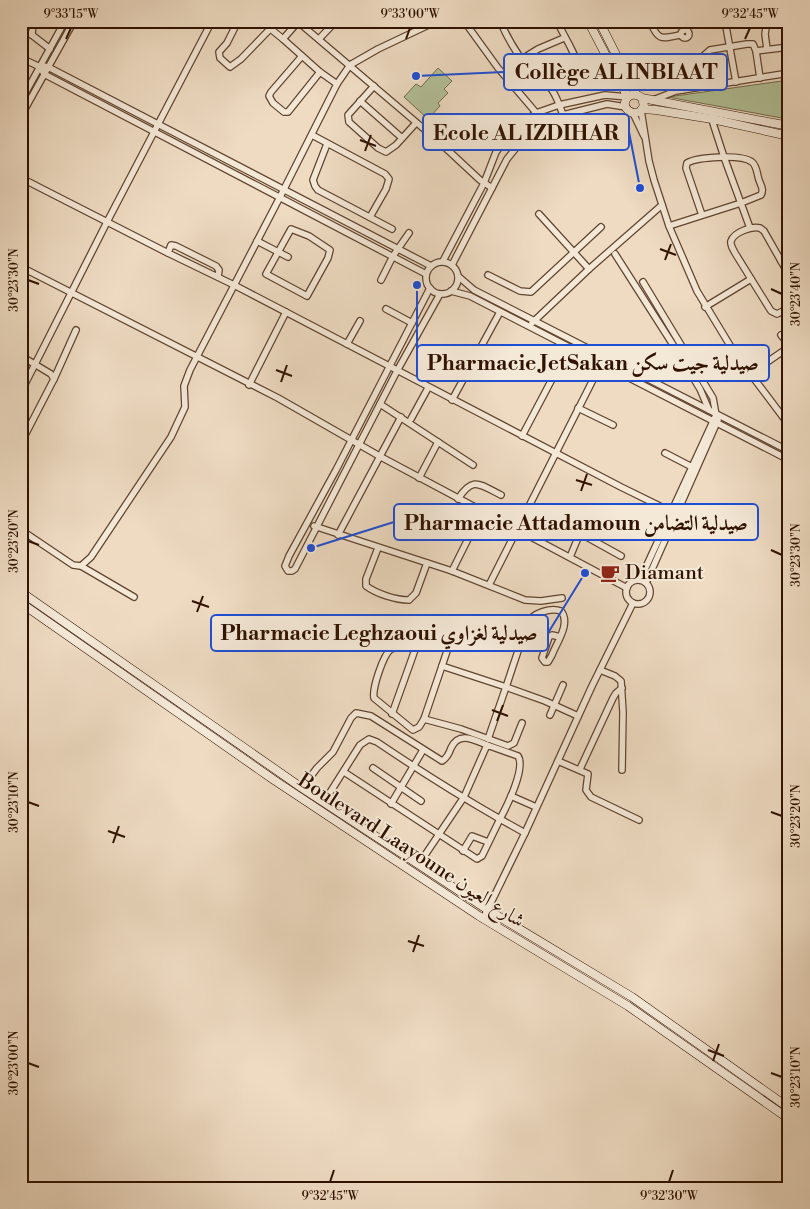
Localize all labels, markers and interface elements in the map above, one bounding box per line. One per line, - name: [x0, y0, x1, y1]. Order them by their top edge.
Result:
- text: 9°33'15"W: [44, 7, 100, 22]
- text: 9°33'00"W: [380, 7, 441, 22]
- text: 9°32'45"W: [721, 7, 780, 22]
- callout: Collège AL INBIAAT: [504, 54, 727, 90]
- text: Collège AL INBIAAT: [514, 60, 718, 86]
- callout: Ecole AL IZDIHAR: [423, 114, 629, 150]
- text: Ecole AL IZDIHAR: [433, 121, 619, 147]
- text: 30°23'30"N: [7, 248, 22, 312]
- text: 30°23'40"N: [789, 262, 804, 326]
- callout: Pharmacie JetSakan صيدلية جيت سكن: [417, 345, 769, 381]
- text: Pharmacie JetSakan صيدلية جيت سكن: [427, 351, 759, 377]
- callout: Pharmacie Attadamoun صيدلية التضامن: [394, 504, 758, 540]
- text: 30°23'20"N: [7, 509, 22, 573]
- text: Pharmacie Attadamoun صيدلية التضامن: [404, 511, 748, 537]
- text: 30°23'30"N: [789, 523, 804, 587]
- place label: Diamant: [625, 561, 704, 586]
- cafe icon: Diamant: [599, 562, 621, 584]
- callout: Pharmacie Leghzaoui صيدلية لغزاوي: [211, 615, 548, 651]
- text: Pharmacie Leghzaoui صيدلية لغزاوي: [220, 621, 538, 650]
- street label: Boulevard Laayoune شارع العيون: [290, 768, 529, 937]
- text: 30°23'10"N: [7, 771, 22, 833]
- text: 30°23'20"N: [789, 784, 804, 848]
- text: 30°23'00"N: [7, 1031, 22, 1095]
- text: 30°23'10"N: [789, 1046, 804, 1108]
- text: 9°32'45"W: [301, 1189, 360, 1204]
- text: 9°32'30"W: [640, 1189, 699, 1204]

